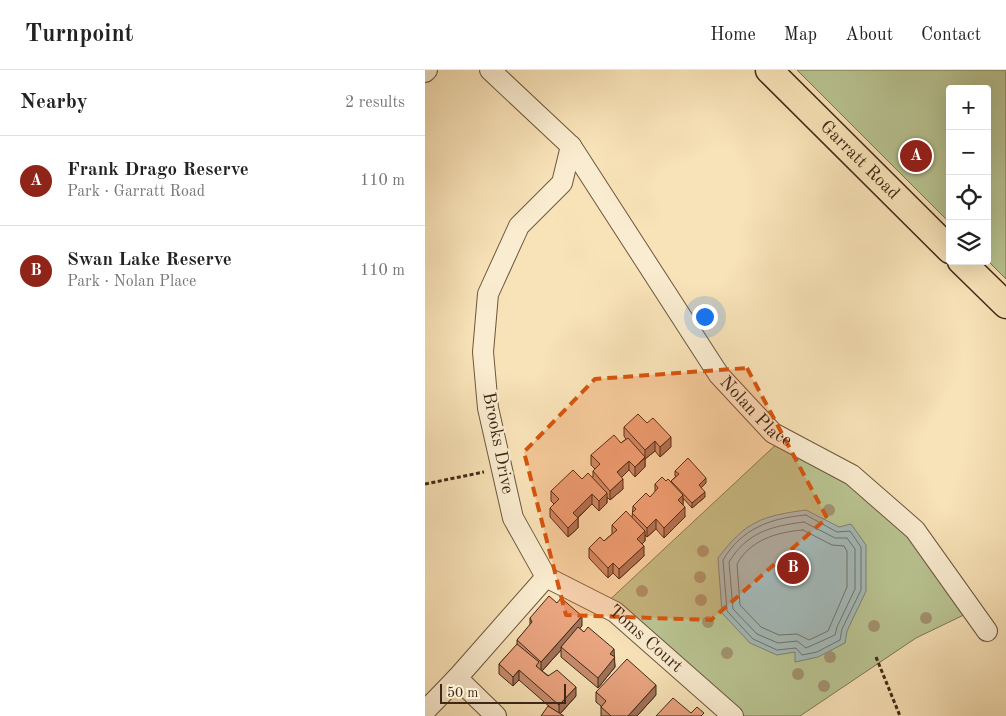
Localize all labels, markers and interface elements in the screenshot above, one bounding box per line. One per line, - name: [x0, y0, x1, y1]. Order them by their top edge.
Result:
- text: Turnpoint: [25, 23, 133, 47]
- text: Home: [710, 26, 756, 44]
- text: Map: [784, 26, 817, 44]
- text: About: [845, 26, 893, 44]
- text: Contact: [921, 26, 981, 44]
- map controls: [946, 85, 991, 265]
- button: +: [946, 85, 991, 130]
- text: Nearby: [20, 92, 88, 113]
- text: 2 results: [345, 95, 405, 111]
- street label: Garratt Road: [817, 117, 903, 203]
- button: −: [946, 130, 991, 175]
- pin: A: [900, 137, 932, 175]
- text: Frank Drago Reserve: [67, 161, 249, 180]
- text: A: [30, 173, 42, 189]
- text: 110 m: [360, 173, 405, 189]
- button: locate: [946, 175, 991, 220]
- text: Park · Garratt Road: [67, 184, 205, 200]
- button: layers: [946, 220, 991, 265]
- text: Swan Lake Reserve: [67, 251, 232, 270]
- text: B: [30, 263, 42, 279]
- text: 110 m: [360, 263, 405, 279]
- text: Park · Nolan Place: [67, 274, 196, 290]
- your location: [692, 304, 718, 330]
- street label: Nolan Place: [716, 373, 795, 450]
- street label: Brooks Drive: [479, 391, 517, 495]
- pin: B: [777, 549, 809, 587]
- street label: Toms Court: [605, 602, 686, 676]
- scale bar: [440, 681, 566, 704]
- text: 50 m: [447, 686, 478, 700]

